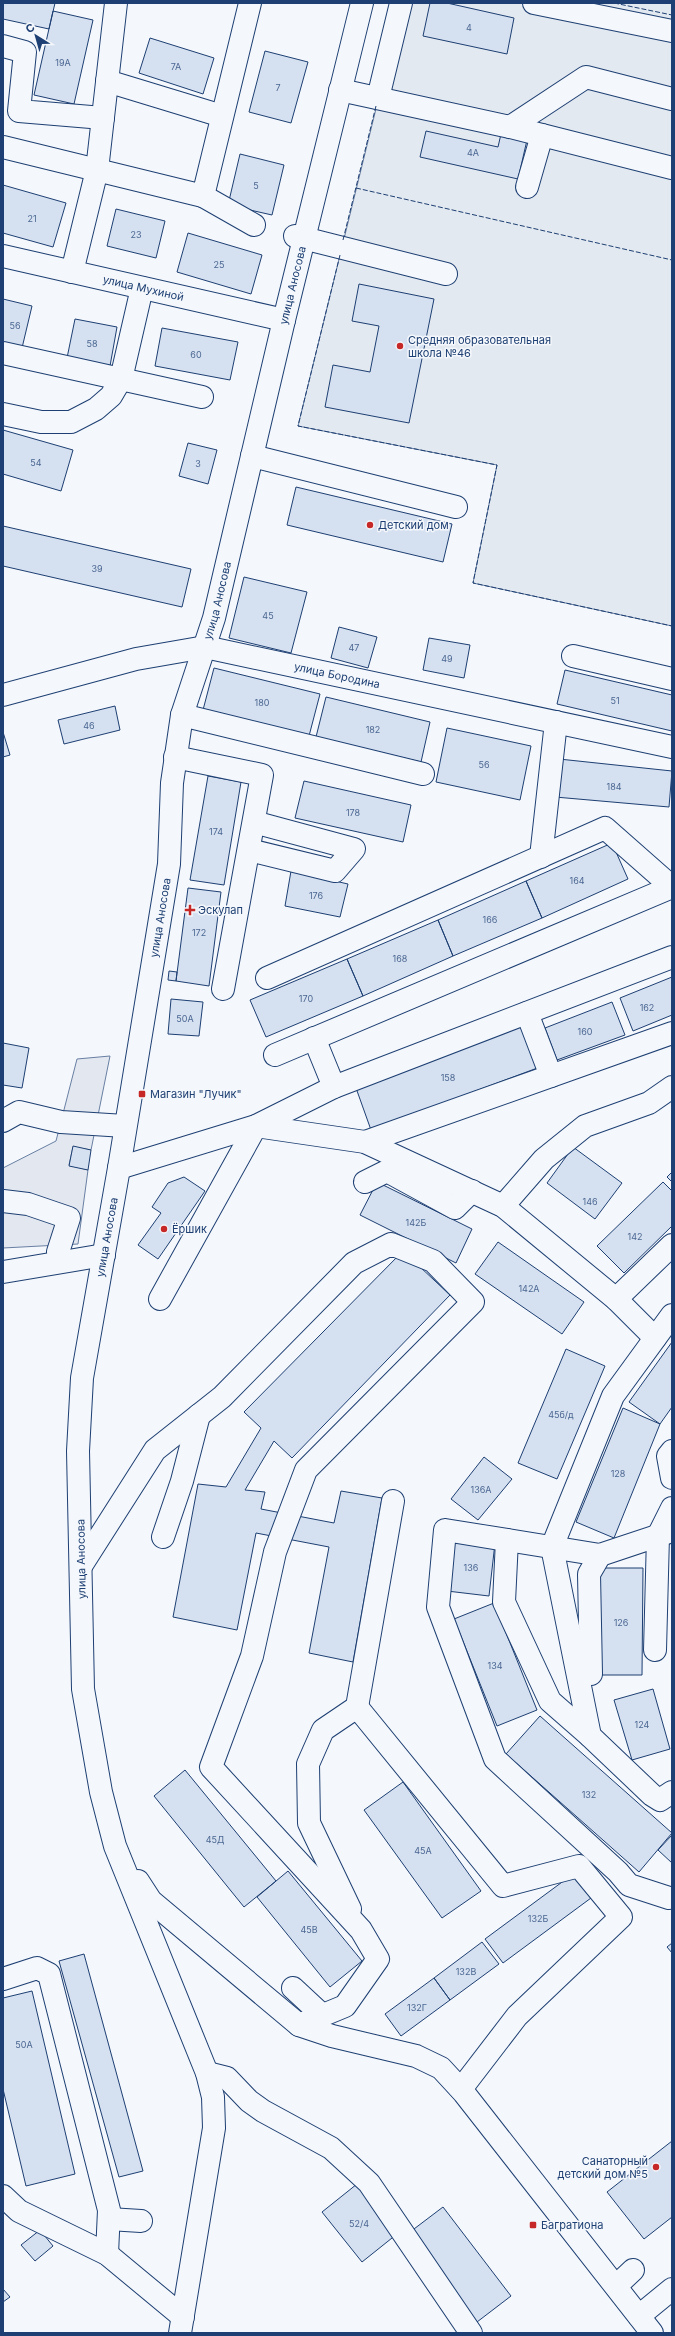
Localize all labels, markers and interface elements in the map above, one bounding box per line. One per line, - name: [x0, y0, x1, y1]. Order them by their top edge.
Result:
- north arrow: [16, 16, 56, 56]
- text: С: [23, 20, 37, 36]
- house number: 4: [466, 22, 472, 33]
- house number: 19А: [55, 57, 71, 68]
- house number: 7А: [171, 61, 181, 72]
- house number: 7: [275, 82, 281, 93]
- house number: 4А: [467, 147, 479, 158]
- house number: 5: [253, 180, 259, 191]
- house number: 21: [27, 213, 37, 224]
- house number: 23: [130, 229, 142, 240]
- street label: улица Аносова: [276, 245, 309, 326]
- house number: 25: [214, 259, 224, 270]
- street label: улица Мухиной: [102, 272, 185, 304]
- house number: 56: [9, 320, 21, 331]
- place label: Средняя образовательная школа №46: [408, 333, 551, 360]
- house number: 58: [86, 338, 98, 349]
- marker: Средняя образовательная школа №46: [395, 341, 405, 351]
- house number: 60: [190, 349, 202, 360]
- house number: 54: [30, 457, 42, 468]
- house number: 3: [195, 458, 201, 469]
- place label: Детский дом: [378, 518, 449, 532]
- marker: Детский дом: [365, 520, 375, 530]
- street label: улица Аносова: [200, 560, 234, 642]
- house number: 39: [91, 563, 103, 574]
- house number: 45: [262, 610, 274, 621]
- house number: 47: [349, 642, 359, 653]
- house number: 49: [441, 653, 453, 664]
- street label: улица Бородина: [293, 659, 381, 691]
- house number: 51: [610, 695, 620, 706]
- house number: 180: [255, 697, 270, 708]
- house number: 46: [83, 720, 95, 731]
- house number: 182: [366, 724, 380, 735]
- house number: 56: [478, 759, 490, 770]
- house number: 184: [606, 781, 622, 792]
- house number: 178: [346, 807, 361, 818]
- house number: 174: [209, 826, 223, 837]
- house number: 164: [569, 875, 585, 886]
- street label: улица Аносова: [147, 877, 174, 958]
- house number: 176: [309, 890, 324, 901]
- place label: Эскулап: [198, 903, 243, 917]
- marker: Эскулап: [185, 905, 195, 915]
- house number: 166: [483, 914, 498, 925]
- house number: 172: [192, 927, 206, 938]
- house number: 168: [393, 953, 408, 964]
- house number: 170: [299, 993, 313, 1004]
- house number: 162: [640, 1002, 654, 1013]
- house number: 50А: [176, 1013, 194, 1024]
- house number: 160: [578, 1026, 593, 1037]
- house number: 158: [441, 1072, 456, 1083]
- place label: Магазин "Лучик": [150, 1087, 242, 1101]
- marker: Магазин "Лучик": [137, 1089, 147, 1099]
- street label: улица Аносова: [93, 1196, 121, 1278]
- house number: 146: [582, 1196, 598, 1207]
- house number: 142Б: [406, 1217, 427, 1228]
- place label: Ёршик: [172, 1222, 207, 1236]
- marker: Ёршик: [159, 1224, 169, 1234]
- house number: 142: [628, 1231, 642, 1242]
- house number: 142А: [518, 1283, 540, 1294]
- house number: 45б/д: [548, 1409, 574, 1420]
- house number: 128: [611, 1468, 626, 1479]
- house number: 136А: [470, 1484, 492, 1495]
- street label: улица Аносова: [73, 1519, 89, 1599]
- house number: 136: [464, 1562, 479, 1573]
- house number: 126: [614, 1617, 629, 1628]
- house number: 134: [487, 1660, 503, 1671]
- house number: 124: [635, 1719, 650, 1730]
- house number: 132: [582, 1789, 596, 1800]
- house number: 45Д: [206, 1834, 224, 1845]
- house number: 45А: [414, 1845, 432, 1856]
- house number: 132Б: [528, 1913, 548, 1924]
- house number: 45В: [300, 1924, 318, 1935]
- house number: 132В: [456, 1966, 476, 1977]
- house number: 132Г: [407, 2002, 427, 2013]
- house number: 50А: [15, 2039, 33, 2050]
- place label: Санаторный детский дом №5: [558, 2154, 648, 2181]
- marker: Санаторный детский дом №5: [651, 2162, 661, 2172]
- house number: 52/4: [349, 2218, 369, 2229]
- place label: Багратиона: [541, 2218, 603, 2232]
- marker: Багратиона: [528, 2220, 538, 2230]

